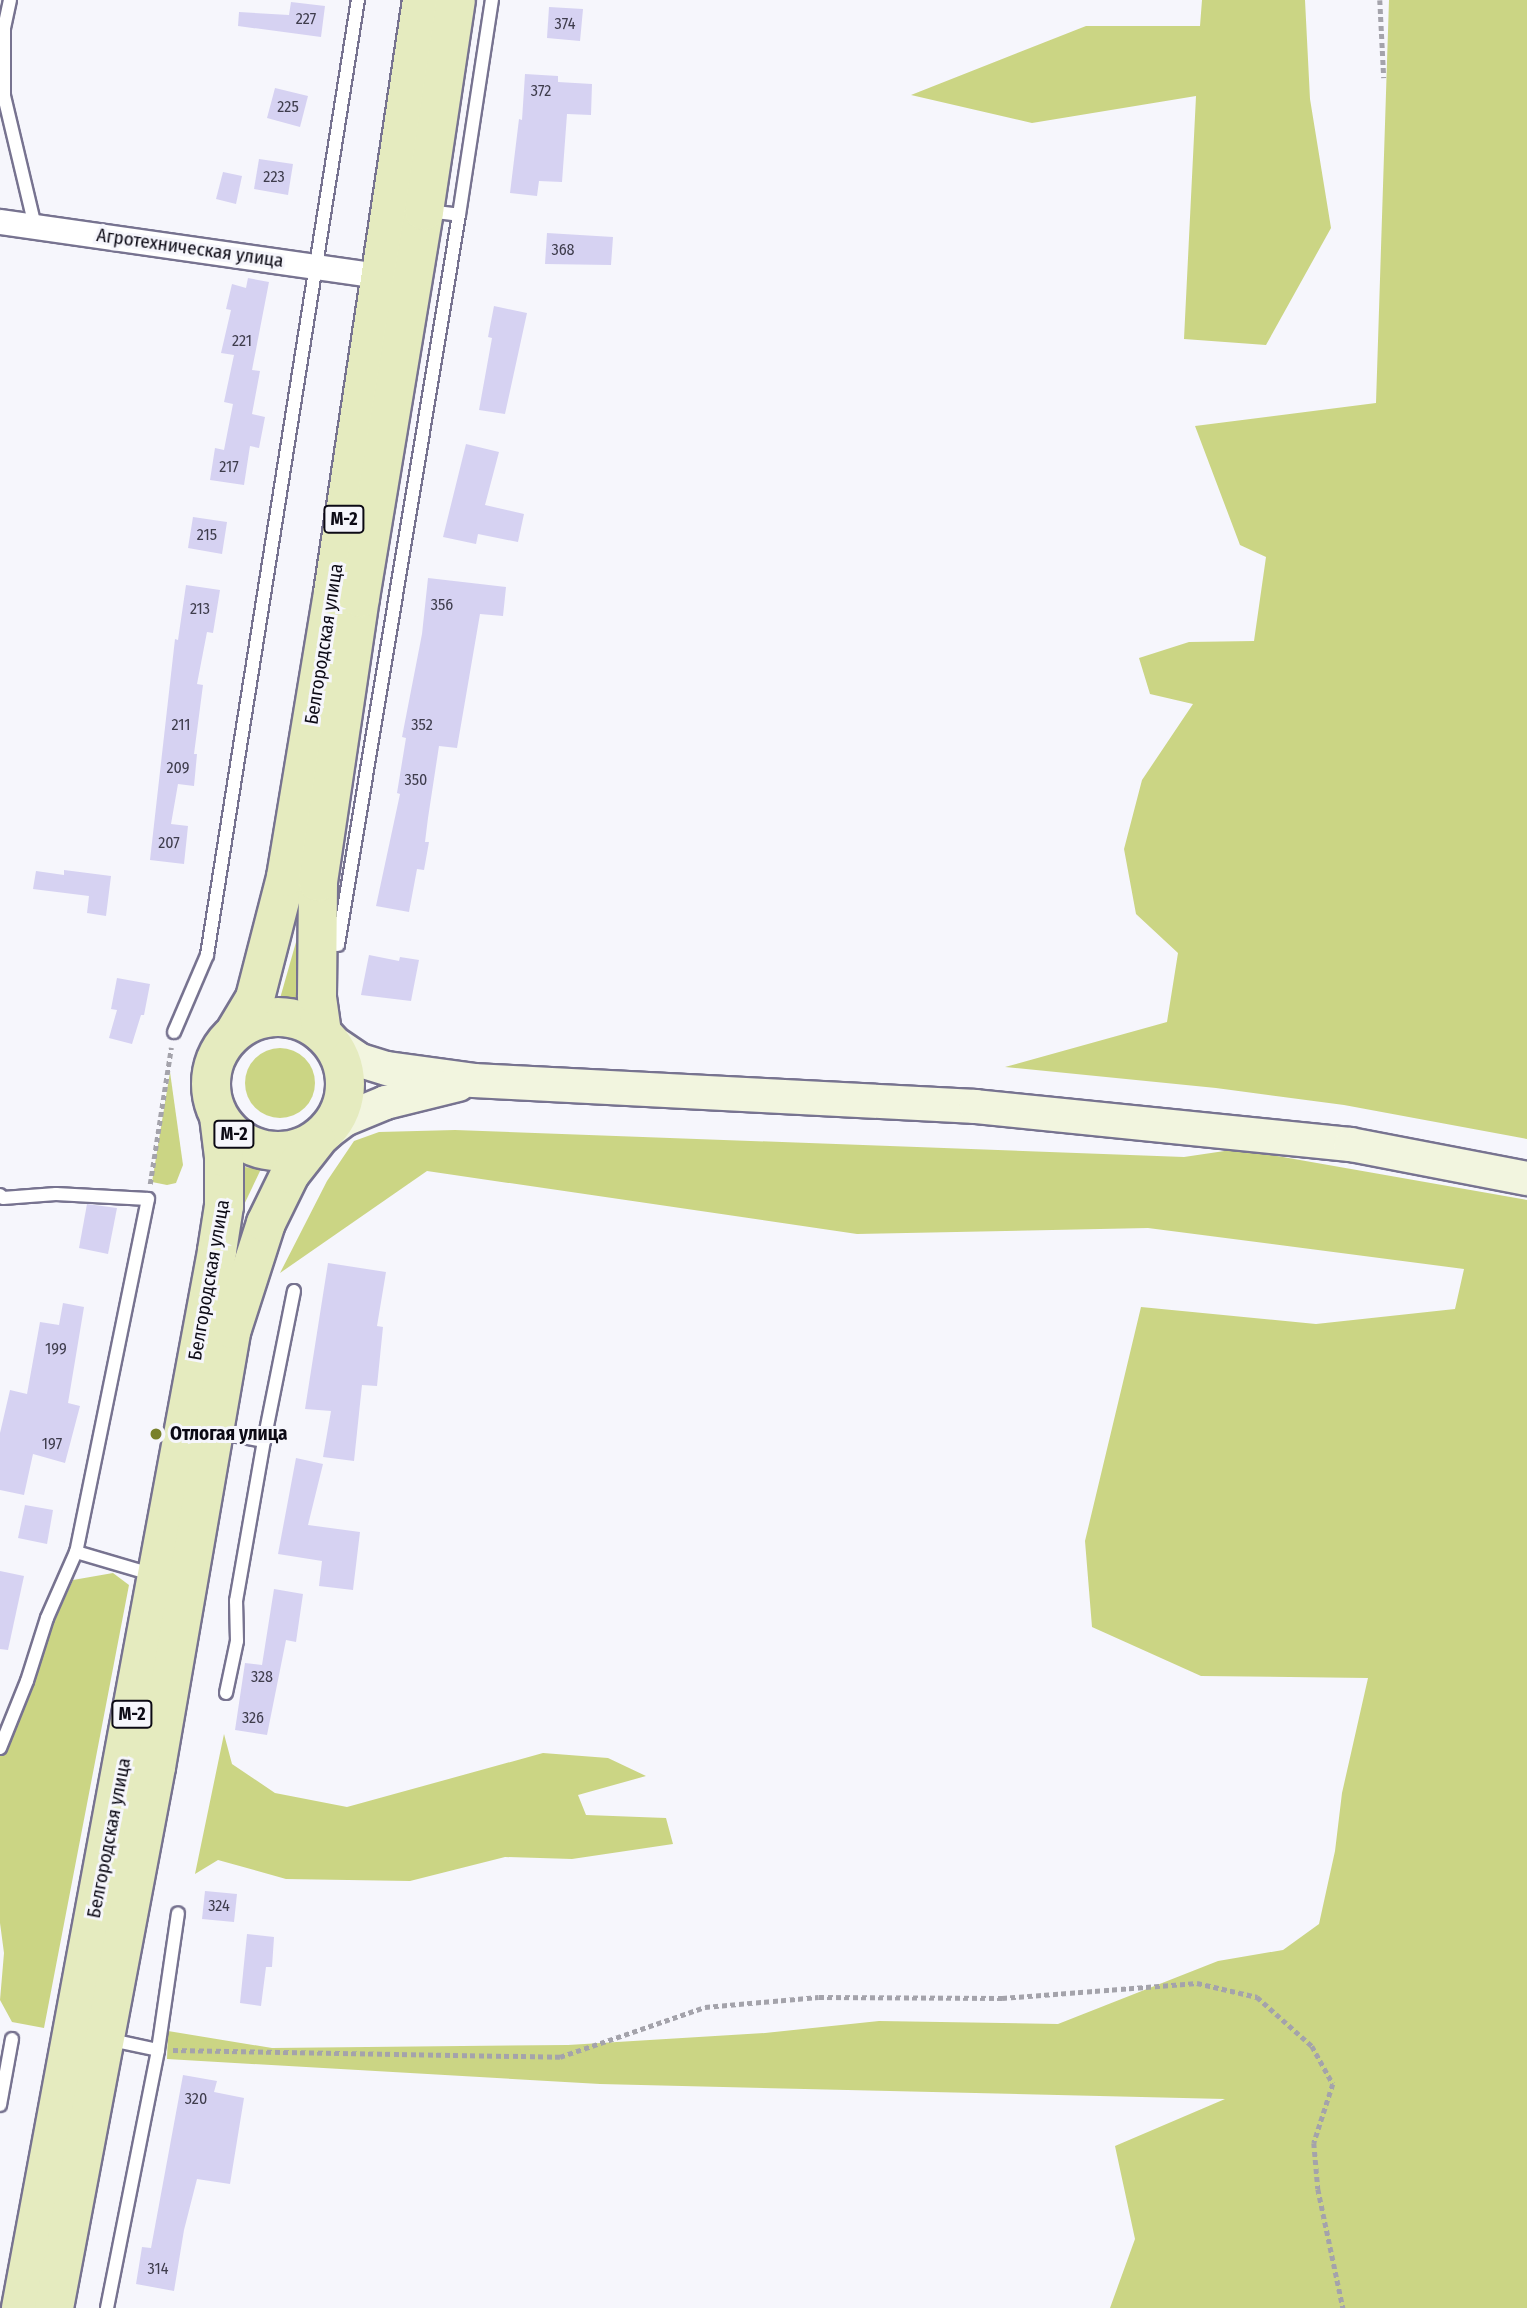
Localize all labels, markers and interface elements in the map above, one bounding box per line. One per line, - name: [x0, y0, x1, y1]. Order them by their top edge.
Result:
- house number: 227: [296, 9, 316, 29]
- house number: 374: [555, 14, 575, 34]
- house number: 372: [531, 81, 551, 101]
- house number: 225: [277, 97, 299, 117]
- house number: 223: [263, 167, 285, 187]
- street label: Агротехническая улица: [95, 224, 285, 272]
- house number: 368: [551, 240, 575, 260]
- house number: 221: [232, 331, 252, 351]
- house number: 217: [219, 457, 239, 477]
- road number: М-2: [323, 504, 365, 534]
- house number: 215: [197, 525, 217, 545]
- street label: Белгородская улица: [300, 562, 348, 726]
- house number: 356: [431, 595, 453, 615]
- house number: 213: [190, 599, 210, 619]
- house number: 211: [172, 715, 190, 735]
- house number: 352: [411, 715, 433, 735]
- house number: 209: [166, 758, 190, 778]
- house number: 350: [405, 770, 427, 790]
- house number: 207: [158, 833, 180, 853]
- road number: М-2: [213, 1120, 255, 1148]
- street label: Белгородская улица: [184, 1198, 234, 1362]
- house number: 199: [45, 1339, 67, 1359]
- place label: Отлогая улица: [170, 1423, 287, 1445]
- marker: Отлогая улица: [148, 1426, 164, 1442]
- house number: 197: [42, 1434, 62, 1454]
- house number: 328: [251, 1667, 273, 1687]
- road number: М-2: [111, 1700, 153, 1728]
- house number: 326: [242, 1708, 264, 1728]
- street label: Белгородская улица: [82, 1756, 136, 1920]
- house number: 324: [208, 1896, 230, 1916]
- house number: 320: [185, 2089, 207, 2109]
- house number: 314: [148, 2259, 168, 2279]

